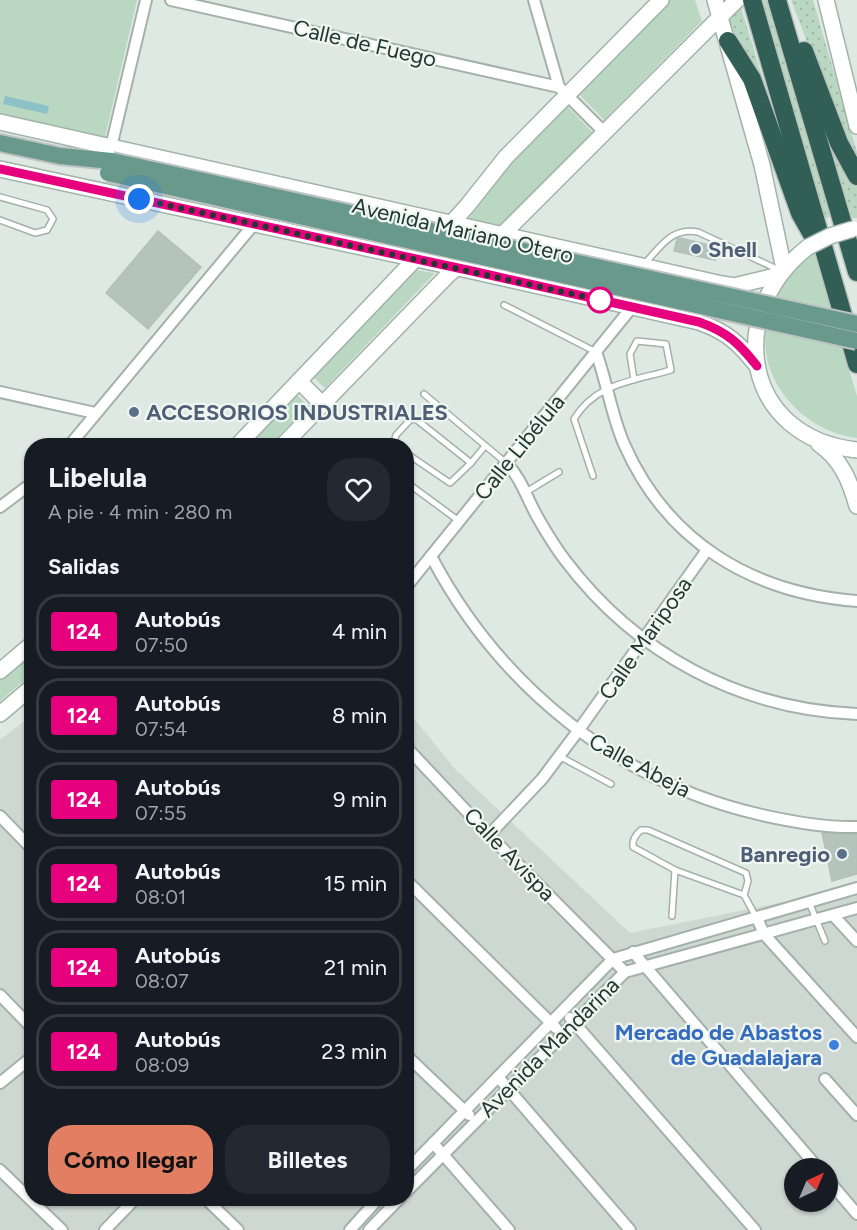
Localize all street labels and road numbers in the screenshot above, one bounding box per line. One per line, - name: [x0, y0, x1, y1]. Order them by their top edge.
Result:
- street label: Calle de Fuego: [291, 14, 439, 73]
- street label: Avenida Mariano Otero: [350, 192, 576, 269]
- street label: Calle Libélula: [468, 389, 570, 506]
- street label: Calle Mariposa: [593, 572, 698, 705]
- street label: Calle Abeja: [584, 727, 695, 803]
- street label: Calle Avispa: [458, 802, 561, 907]
- street label: Avenida Mandarina: [474, 972, 625, 1123]

